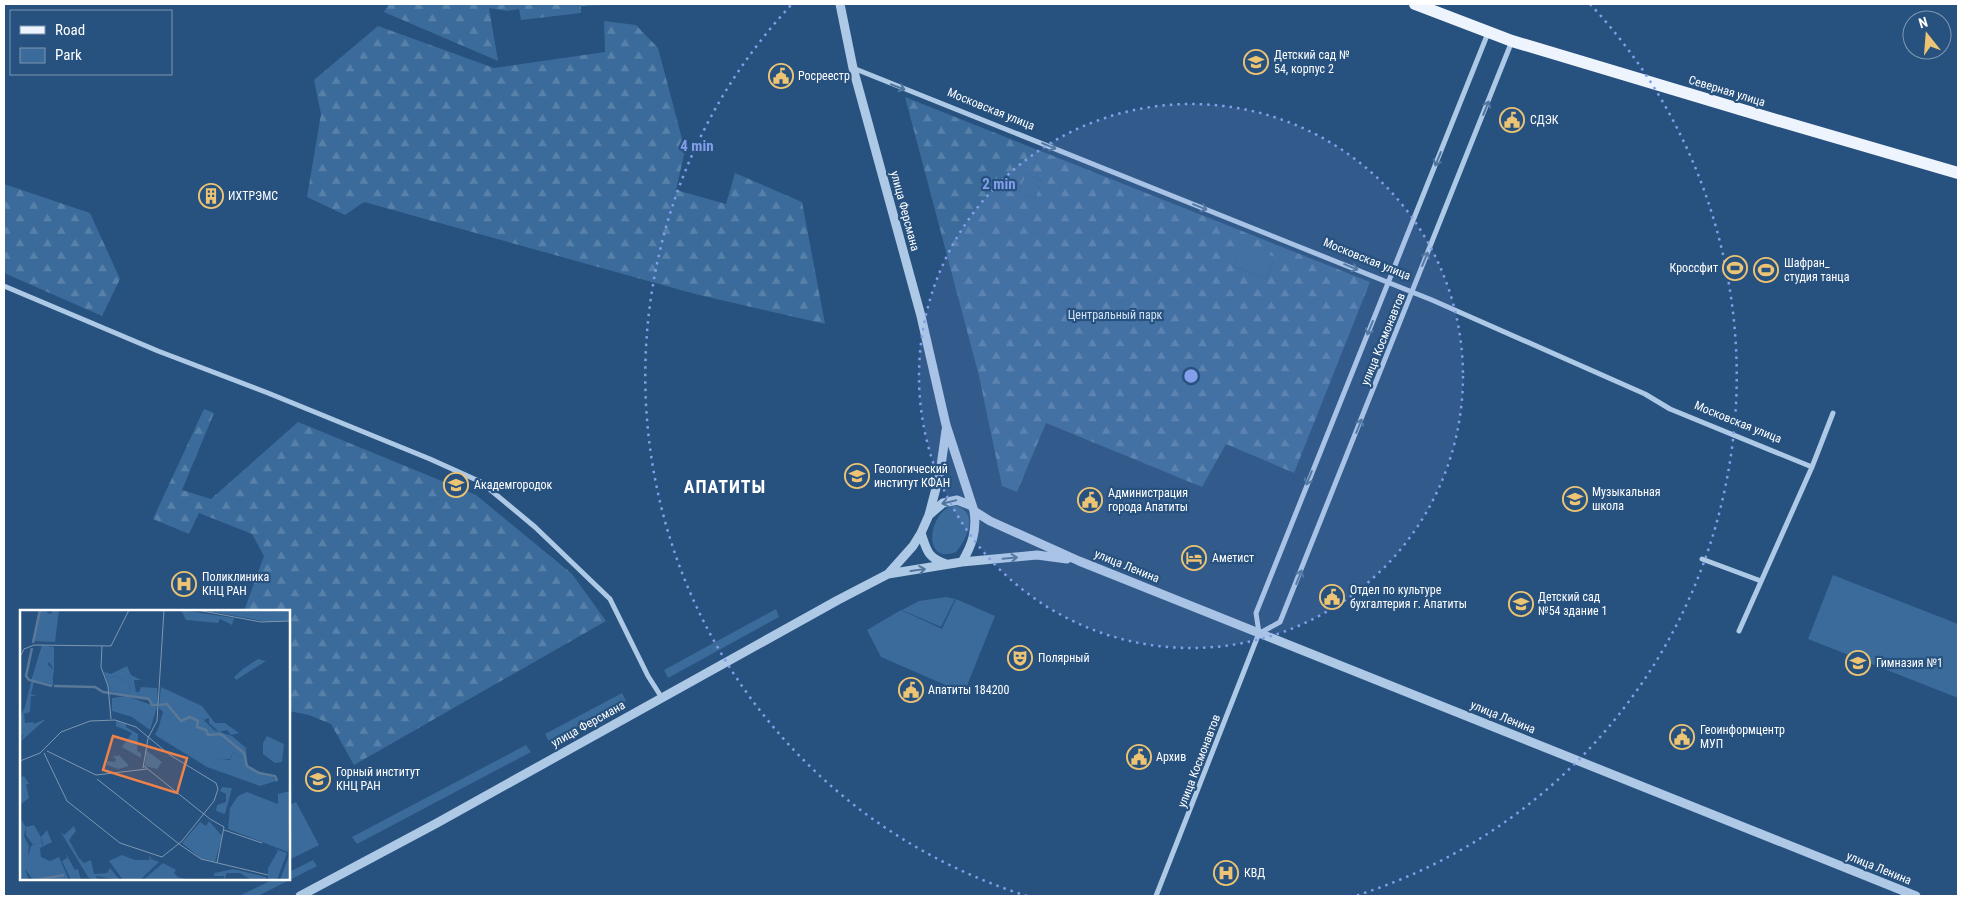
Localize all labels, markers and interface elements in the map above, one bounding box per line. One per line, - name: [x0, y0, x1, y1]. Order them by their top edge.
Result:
- legend: [10, 10, 172, 75]
- north arrow: [1902, 10, 1952, 60]
- text: N: [1917, 14, 1930, 31]
- text: Road: [55, 21, 85, 39]
- text: Park: [55, 46, 82, 64]
- place label: Детский сад № 54, корпус 2: [1274, 48, 1350, 76]
- school or university icon: Детский сад № 54, корпус 2: [1243, 49, 1269, 75]
- public building icon: Росреестр: [768, 63, 794, 89]
- place label: Росреестр: [798, 69, 850, 83]
- street label: Северная улица: [1687, 73, 1767, 109]
- one-way arrow: [890, 82, 905, 92]
- street label: Московская улица: [945, 85, 1037, 133]
- one-way arrow: [1481, 101, 1491, 116]
- public building icon: СДЭК: [1499, 107, 1525, 133]
- place label: СДЭК: [1530, 113, 1559, 127]
- text: 4 min: [680, 137, 714, 155]
- one-way arrow: [1041, 142, 1056, 152]
- one-way arrow: [1433, 151, 1443, 166]
- street label: улица Ферсмана: [888, 169, 922, 253]
- text: 2 min: [982, 175, 1016, 193]
- building icon: ИХТРЭМС: [198, 183, 224, 209]
- place label: ИХТРЭМС: [228, 189, 278, 203]
- one-way arrow: [1192, 203, 1207, 212]
- street label: Московская улица: [1321, 235, 1413, 283]
- one-way arrow: [1421, 252, 1431, 267]
- sports icon: Кроссфит: [1722, 255, 1748, 281]
- place label: Шафран_ студия танца: [1784, 256, 1850, 284]
- sports icon: Шафран_ студия танца: [1753, 257, 1779, 283]
- place label: Кроссфит: [1670, 261, 1718, 275]
- one-way arrow: [1342, 263, 1358, 272]
- street label: улица Космонавтов: [1358, 291, 1408, 387]
- park label: Центральный парк: [1068, 308, 1163, 322]
- one-way arrow: [1365, 320, 1375, 335]
- centre of rings: [1182, 367, 1200, 385]
- street label: Московская улица: [1692, 398, 1784, 446]
- one-way arrow: [1354, 419, 1364, 434]
- place label: Геологический институт КФАН: [874, 462, 950, 490]
- school or university icon: Геологический институт КФАН: [844, 463, 870, 489]
- one-way arrow: [1304, 470, 1313, 485]
- school or university icon: Академгородок: [443, 472, 469, 498]
- district label: АПАТИТЫ: [684, 476, 766, 497]
- place label: Академгородок: [474, 478, 553, 492]
- place label: Музыкальная школа: [1592, 485, 1661, 513]
- place label: Администрация города Апатиты: [1108, 486, 1188, 514]
- school or university icon: Музыкальная школа: [1562, 486, 1588, 512]
- public building icon: Администрация города Апатиты: [1077, 487, 1103, 513]
- one-way arrow: [941, 498, 957, 508]
- hotel icon: Аметист: [1181, 545, 1207, 571]
- street label: улица Ленина: [1092, 547, 1162, 585]
- place label: Аметист: [1212, 551, 1254, 565]
- one-way arrow: [1002, 553, 1018, 563]
- one-way arrow: [910, 564, 926, 574]
- place label: Поликлиника КНЦ РАН: [202, 570, 270, 598]
- one-way arrow: [1294, 570, 1304, 585]
- hospital icon: Поликлиника КНЦ РАН: [171, 571, 197, 597]
- place label: Отдел по культуре бухгалтерия г. Апатиты: [1350, 583, 1467, 611]
- public building icon: Отдел по культуре бухгалтерия г. Апатиты: [1319, 584, 1345, 610]
- place label: Детский сад №54 здание 1: [1538, 590, 1607, 618]
- school or university icon: Детский сад №54 здание 1: [1508, 591, 1534, 617]
- inset map: [20, 610, 290, 880]
- theatre icon: Полярный: [1007, 645, 1033, 671]
- school or university icon: Гимназия №1: [1845, 650, 1871, 676]
- place label: Полярный: [1038, 651, 1090, 665]
- place label: Гимназия №1: [1876, 656, 1943, 670]
- public building icon: Апатиты 184200: [898, 677, 924, 703]
- place label: Апатиты 184200: [928, 683, 1010, 697]
- street label: улица Ферсмана: [549, 698, 628, 750]
- street label: улица Ленина: [1468, 698, 1538, 736]
- street label: улица Космонавтов: [1175, 713, 1223, 809]
- place label: Геоинформцентр МУП: [1700, 723, 1785, 751]
- public building icon: Геоинформцентр МУП: [1669, 724, 1695, 750]
- public building icon: Архив: [1126, 744, 1152, 770]
- place label: Архив: [1156, 750, 1186, 764]
- place label: Горный институт КНЦ РАН: [336, 765, 420, 793]
- school or university icon: Горный институт КНЦ РАН: [305, 766, 331, 792]
- street label: улица Ленина: [1844, 849, 1914, 887]
- hospital icon: КВД: [1213, 860, 1239, 886]
- place label: КВД: [1244, 866, 1265, 880]

